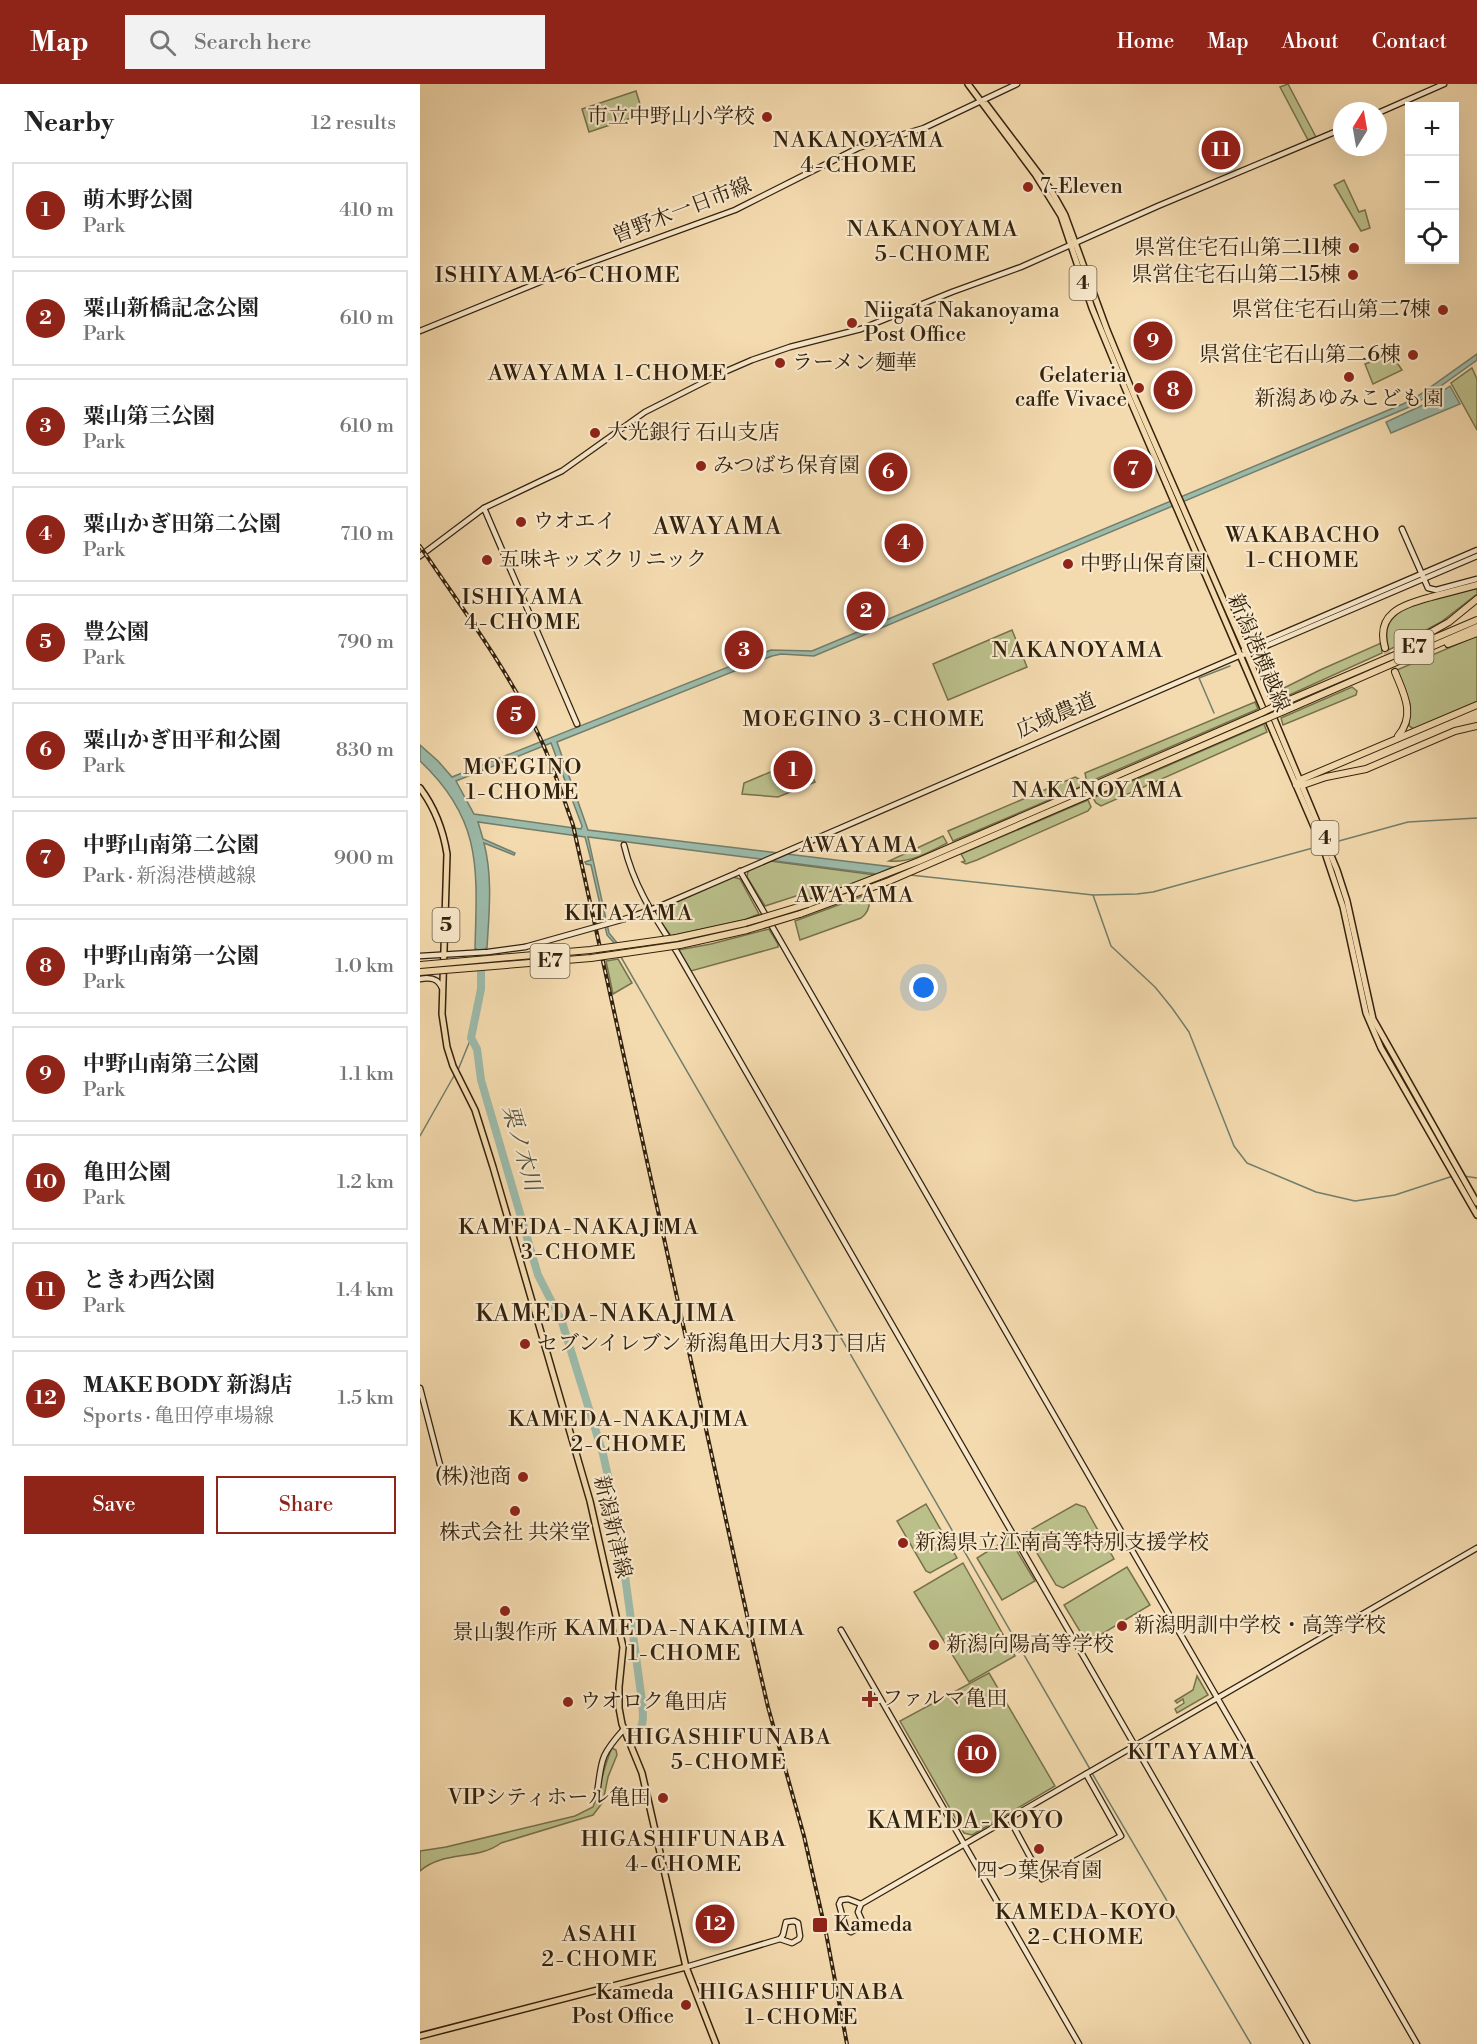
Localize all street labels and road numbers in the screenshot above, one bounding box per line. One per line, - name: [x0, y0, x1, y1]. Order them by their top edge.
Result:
- street label: 曽野木一日市線: [609, 173, 755, 249]
- road number: 4: [1070, 266, 1096, 300]
- street label: 新潟港横越線: [1221, 590, 1295, 716]
- road number: E7: [1394, 630, 1434, 664]
- street label: 広域農道: [1012, 688, 1100, 744]
- road number: 4: [1312, 821, 1338, 855]
- road number: 5: [432, 908, 460, 942]
- road number: E7: [530, 944, 570, 978]
- street label: 新潟新津線: [588, 1473, 636, 1581]

